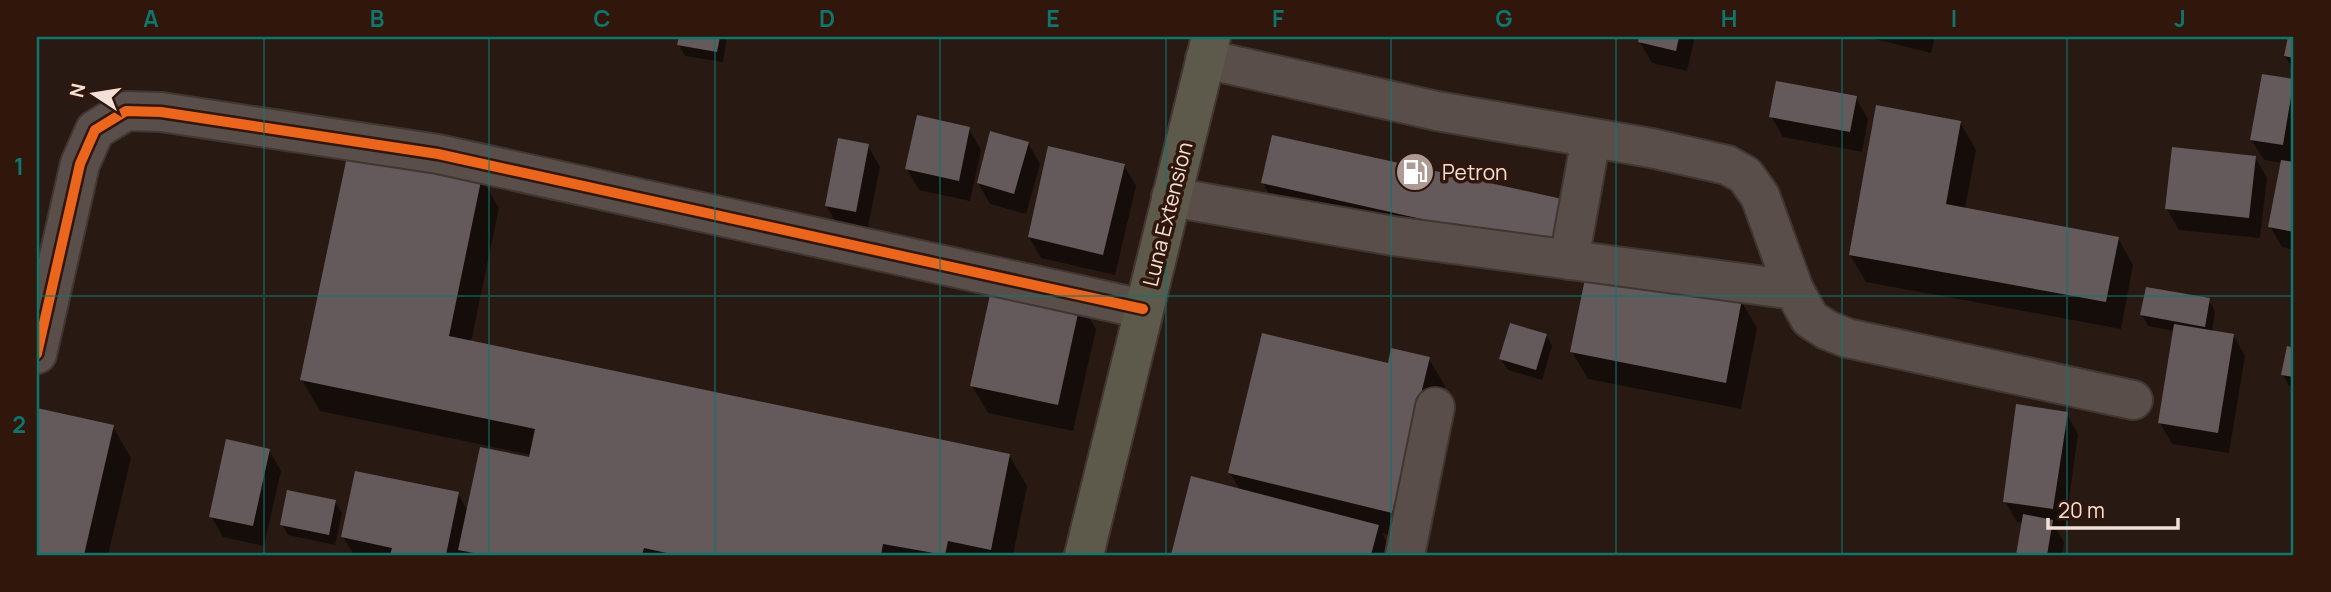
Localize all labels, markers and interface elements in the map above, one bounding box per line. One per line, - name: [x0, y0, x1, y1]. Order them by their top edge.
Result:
- text: A: [143, 2, 159, 34]
- text: B: [370, 2, 384, 34]
- text: C: [594, 2, 611, 34]
- text: D: [819, 2, 835, 34]
- text: E: [1046, 2, 1060, 34]
- text: F: [1272, 2, 1284, 34]
- text: G: [1496, 2, 1513, 34]
- text: H: [1721, 2, 1737, 34]
- text: I: [1951, 2, 1957, 34]
- text: J: [2174, 2, 2186, 34]
- north arrow: [60, 60, 130, 130]
- text: N: [63, 81, 92, 100]
- street label: Luna Extension: [1136, 139, 1198, 289]
- text: 1: [14, 150, 24, 182]
- fuel station icon: Petron: [1394, 151, 1436, 193]
- place label: Petron: [1442, 158, 1508, 186]
- text: 2: [12, 408, 26, 440]
- scale bar: [2048, 487, 2177, 531]
- text: 20 m: [2058, 496, 2105, 524]

